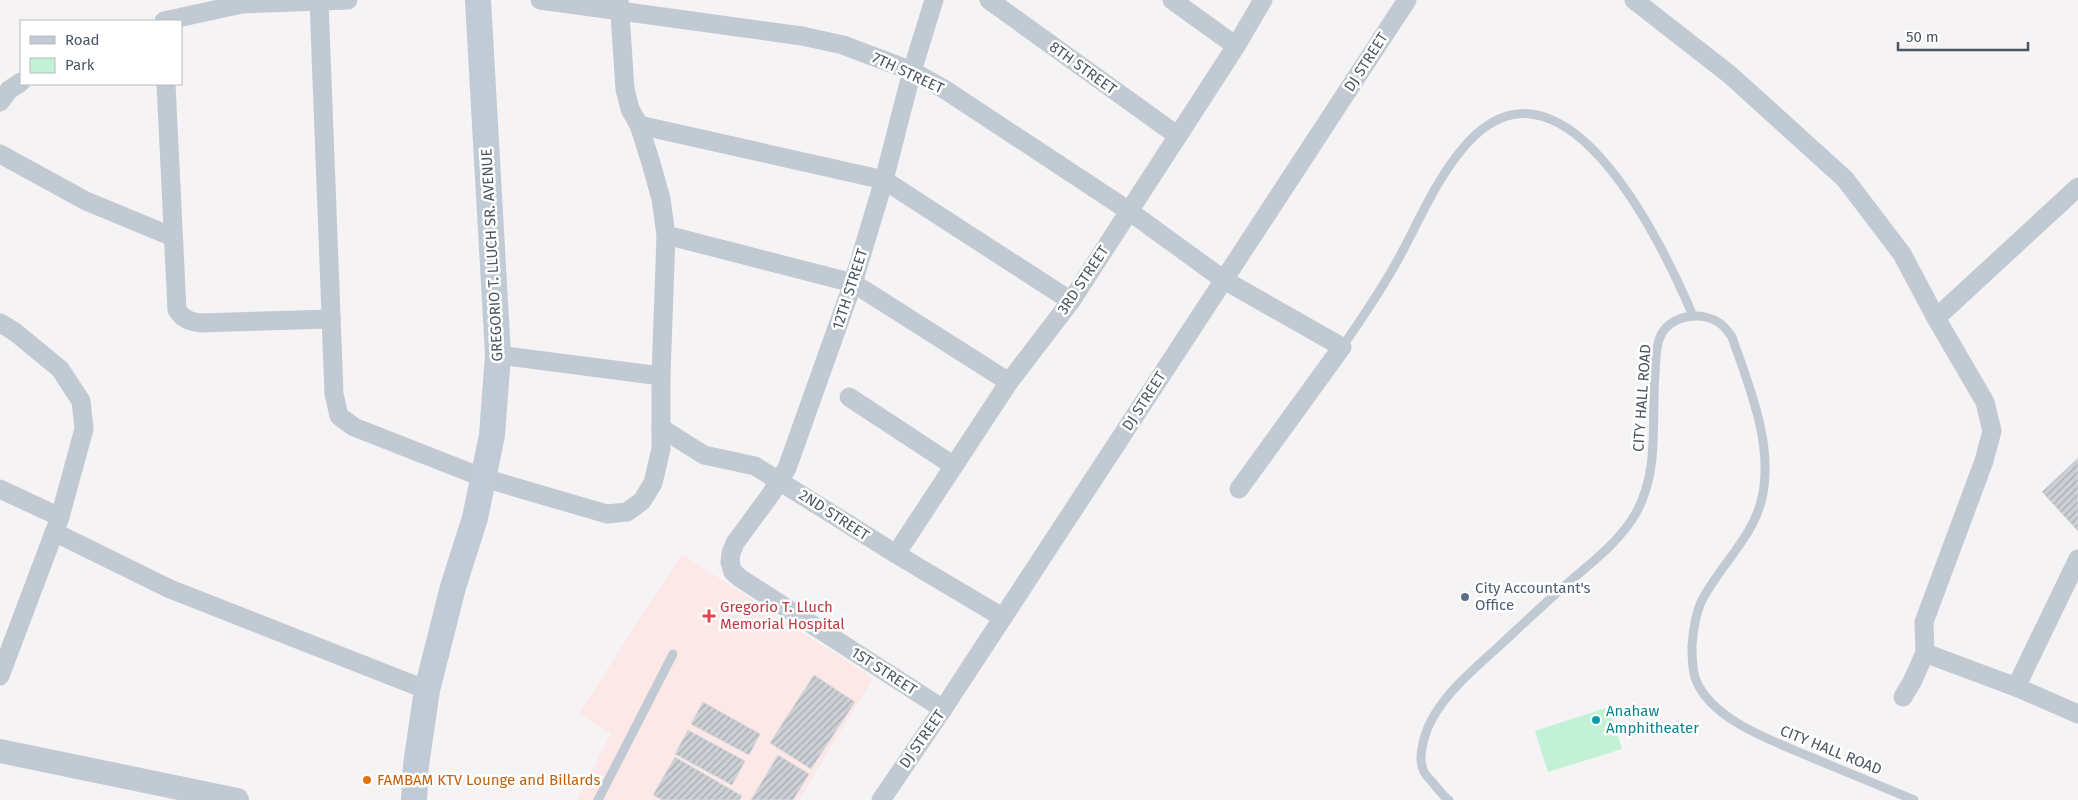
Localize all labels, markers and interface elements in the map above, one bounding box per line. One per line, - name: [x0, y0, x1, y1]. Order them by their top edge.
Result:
- legend: [20, 20, 182, 85]
- scale bar: [1898, 20, 2028, 52]
- text: 50 m: [1906, 28, 1939, 46]
- street label: DJ STREET: [1340, 29, 1392, 95]
- text: Road: [65, 31, 100, 49]
- street label: 8TH STREET: [1046, 38, 1120, 98]
- street label: 7TH STREET: [869, 49, 947, 98]
- text: Park: [65, 56, 95, 74]
- street label: GREGORIO T. LLUCH SR. AVENUE: [477, 148, 507, 362]
- street label: 3RD STREET: [1054, 242, 1113, 318]
- street label: 12TH STREET: [828, 246, 872, 332]
- street label: CITY HALL ROAD: [1629, 344, 1655, 452]
- street label: DJ STREET: [1118, 368, 1170, 434]
- street label: 2ND STREET: [796, 486, 873, 544]
- place label: City Accountant's Office: [1475, 579, 1591, 614]
- marker: City Accountant's Office: [1459, 591, 1471, 603]
- place label: Gregorio T. Lluch Memorial Hospital: [720, 598, 845, 633]
- marker: Gregorio T. Lluch Memorial Hospital: [702, 609, 716, 623]
- street label: 1ST STREET: [848, 643, 920, 699]
- place label: Anahaw Amphitheater: [1606, 702, 1699, 737]
- street label: DJ STREET: [896, 706, 949, 771]
- marker: Anahaw Amphitheater: [1590, 714, 1602, 726]
- street label: CITY HALL ROAD: [1778, 721, 1884, 779]
- place label: FAMBAM KTV Lounge and Billards: [377, 771, 601, 789]
- marker: FAMBAM KTV Lounge and Billards: [361, 774, 373, 786]

